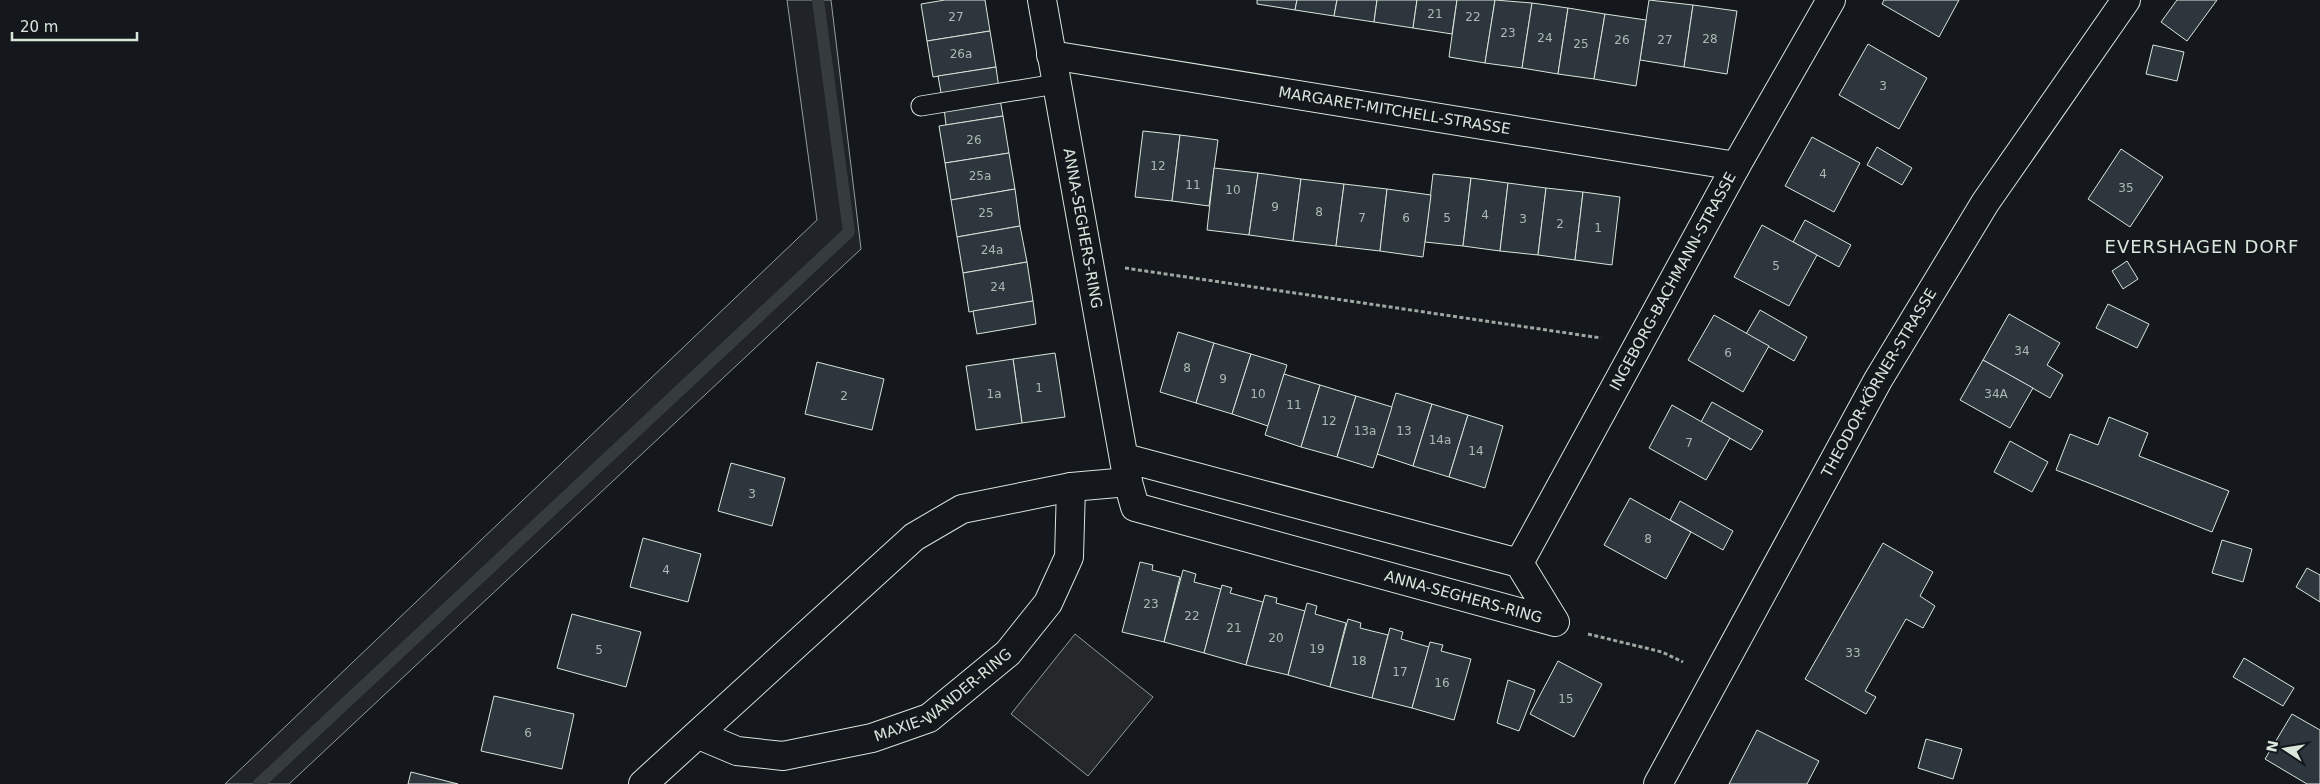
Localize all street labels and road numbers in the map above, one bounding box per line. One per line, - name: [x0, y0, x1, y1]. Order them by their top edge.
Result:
- street label: MARGARET-MITCHELL-STRASSE: [1277, 83, 1512, 138]
- street label: ANNA-SEGHERS-RING: [1060, 147, 1106, 310]
- street label: INGEBORG-BACHMANN-STRASSE: [1606, 169, 1740, 394]
- street label: THEODOR-KÖRNER-STRASSE: [1817, 285, 1940, 481]
- street label: ANNA-SEGHERS-RING: [1383, 567, 1544, 627]
- street label: MAXIE-WANDER-RING: [872, 645, 1015, 746]

